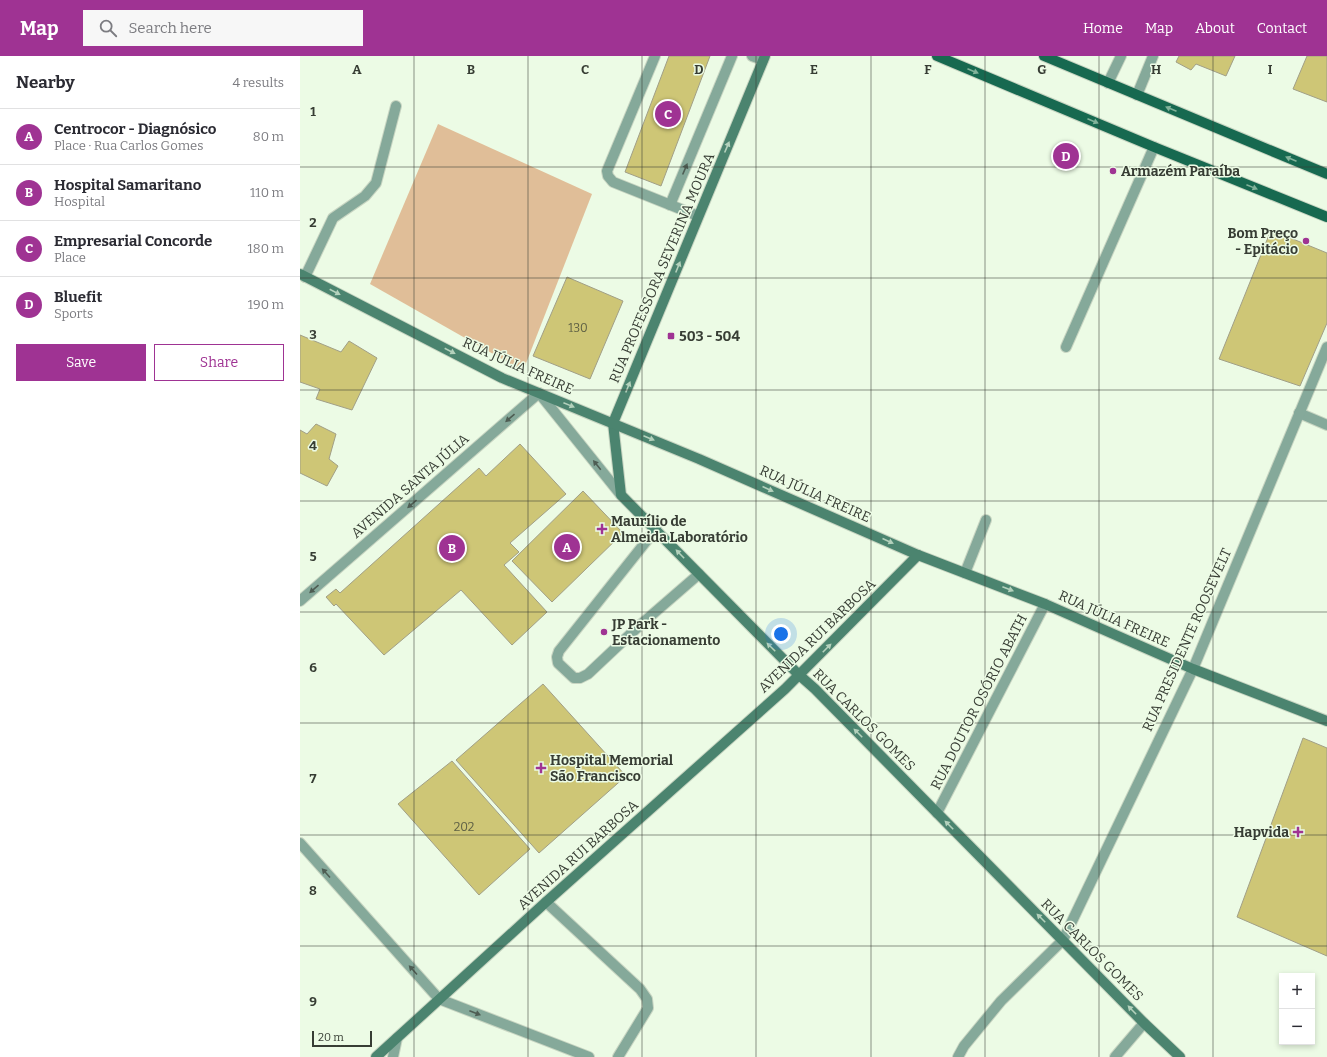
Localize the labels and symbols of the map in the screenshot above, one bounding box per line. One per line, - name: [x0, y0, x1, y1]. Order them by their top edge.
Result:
- text: A: [352, 62, 362, 77]
- text: B: [467, 62, 475, 77]
- text: C: [581, 62, 589, 77]
- text: D: [694, 62, 704, 77]
- text: E: [810, 62, 818, 77]
- text: F: [924, 62, 932, 77]
- text: G: [1037, 62, 1047, 77]
- text: H: [1151, 62, 1161, 77]
- text: I: [1268, 62, 1273, 77]
- one-way arrow: [968, 68, 979, 74]
- pin: C: [655, 99, 681, 129]
- text: 1: [310, 104, 316, 119]
- one-way arrow: [1165, 105, 1177, 111]
- one-way arrow: [1088, 119, 1100, 125]
- one-way arrow: [725, 140, 731, 152]
- pin: D: [1053, 141, 1079, 171]
- street label: RUA PROFESSORA SEVERINA MOURA: [606, 150, 718, 386]
- one-way arrow: [1285, 156, 1297, 162]
- place label: Armazém Paraíba: [1121, 163, 1240, 180]
- one-way arrow: [682, 164, 688, 175]
- marker: Armazém Paraíba: [1108, 166, 1118, 176]
- one-way arrow: [1247, 184, 1259, 190]
- text: 2: [309, 215, 317, 230]
- place label: Bom Preço - Epitácio: [1228, 225, 1298, 258]
- marker: Bom Preço - Epitácio: [1301, 236, 1311, 246]
- one-way arrow: [675, 260, 681, 272]
- one-way arrow: [329, 289, 340, 295]
- house number: 130: [568, 321, 588, 335]
- text: 3: [309, 327, 317, 342]
- place label: 503 - 504: [679, 328, 740, 345]
- marker: 503 - 504: [666, 331, 676, 341]
- street label: RUA JÚLIA FREIRE: [460, 333, 577, 398]
- one-way arrow: [445, 348, 456, 355]
- one-way arrow: [625, 381, 631, 392]
- one-way arrow: [563, 402, 575, 408]
- one-way arrow: [505, 414, 515, 423]
- street label: AVENIDA SANTA JÚLIA: [347, 429, 472, 542]
- one-way arrow: [643, 434, 655, 441]
- text: 4: [309, 438, 317, 453]
- one-way arrow: [592, 459, 601, 470]
- street label: RUA JÚLIA FREIRE: [757, 461, 874, 526]
- one-way arrow: [763, 486, 774, 492]
- one-way arrow: [406, 499, 417, 508]
- place label: Maurílio de Almeida Laboratório: [611, 513, 748, 546]
- marker: Maurílio de Almeida Laboratório: [596, 523, 608, 535]
- pin: A: [554, 532, 580, 562]
- pin: B: [439, 533, 465, 563]
- one-way arrow: [882, 538, 893, 544]
- street label: RUA PRESIDENTE ROOSEVELT: [1139, 546, 1235, 734]
- text: 5: [309, 549, 317, 564]
- one-way arrow: [675, 549, 685, 559]
- street label: AVENIDA RUI BARBOSA: [755, 576, 879, 696]
- one-way arrow: [309, 584, 318, 593]
- street label: RUA JÚLIA FREIRE: [1056, 586, 1173, 651]
- one-way arrow: [1003, 587, 1015, 593]
- street label: RUA DOUTOR OSÓRIO ABATH: [926, 611, 1031, 793]
- place label: JP Park - Estacionamento: [611, 616, 720, 649]
- your location: [771, 624, 791, 644]
- marker: JP Park - Estacionamento: [599, 627, 609, 637]
- one-way arrow: [766, 642, 776, 652]
- one-way arrow: [822, 643, 832, 653]
- text: 6: [309, 660, 317, 675]
- street label: RUA CARLOS GOMES: [809, 665, 919, 775]
- one-way arrow: [853, 728, 863, 738]
- place label: Hospital Memorial São Francisco: [550, 752, 674, 785]
- marker: Hospital Memorial São Francisco: [535, 762, 547, 774]
- text: 7: [310, 771, 317, 786]
- street label: AVENIDA RUI BARBOSA: [514, 796, 642, 914]
- house number: 202: [454, 820, 474, 834]
- one-way arrow: [944, 820, 954, 830]
- place label: Hapvida: [1234, 824, 1289, 841]
- marker: Hapvida: [1292, 826, 1304, 838]
- one-way arrow: [322, 867, 331, 878]
- text: 8: [309, 883, 317, 898]
- street label: RUA CARLOS GOMES: [1037, 895, 1147, 1005]
- one-way arrow: [1036, 913, 1046, 923]
- one-way arrow: [408, 965, 417, 975]
- text: 9: [309, 994, 317, 1009]
- one-way arrow: [1127, 1005, 1137, 1015]
- one-way arrow: [469, 1011, 481, 1017]
- scale bar: [312, 1029, 372, 1048]

